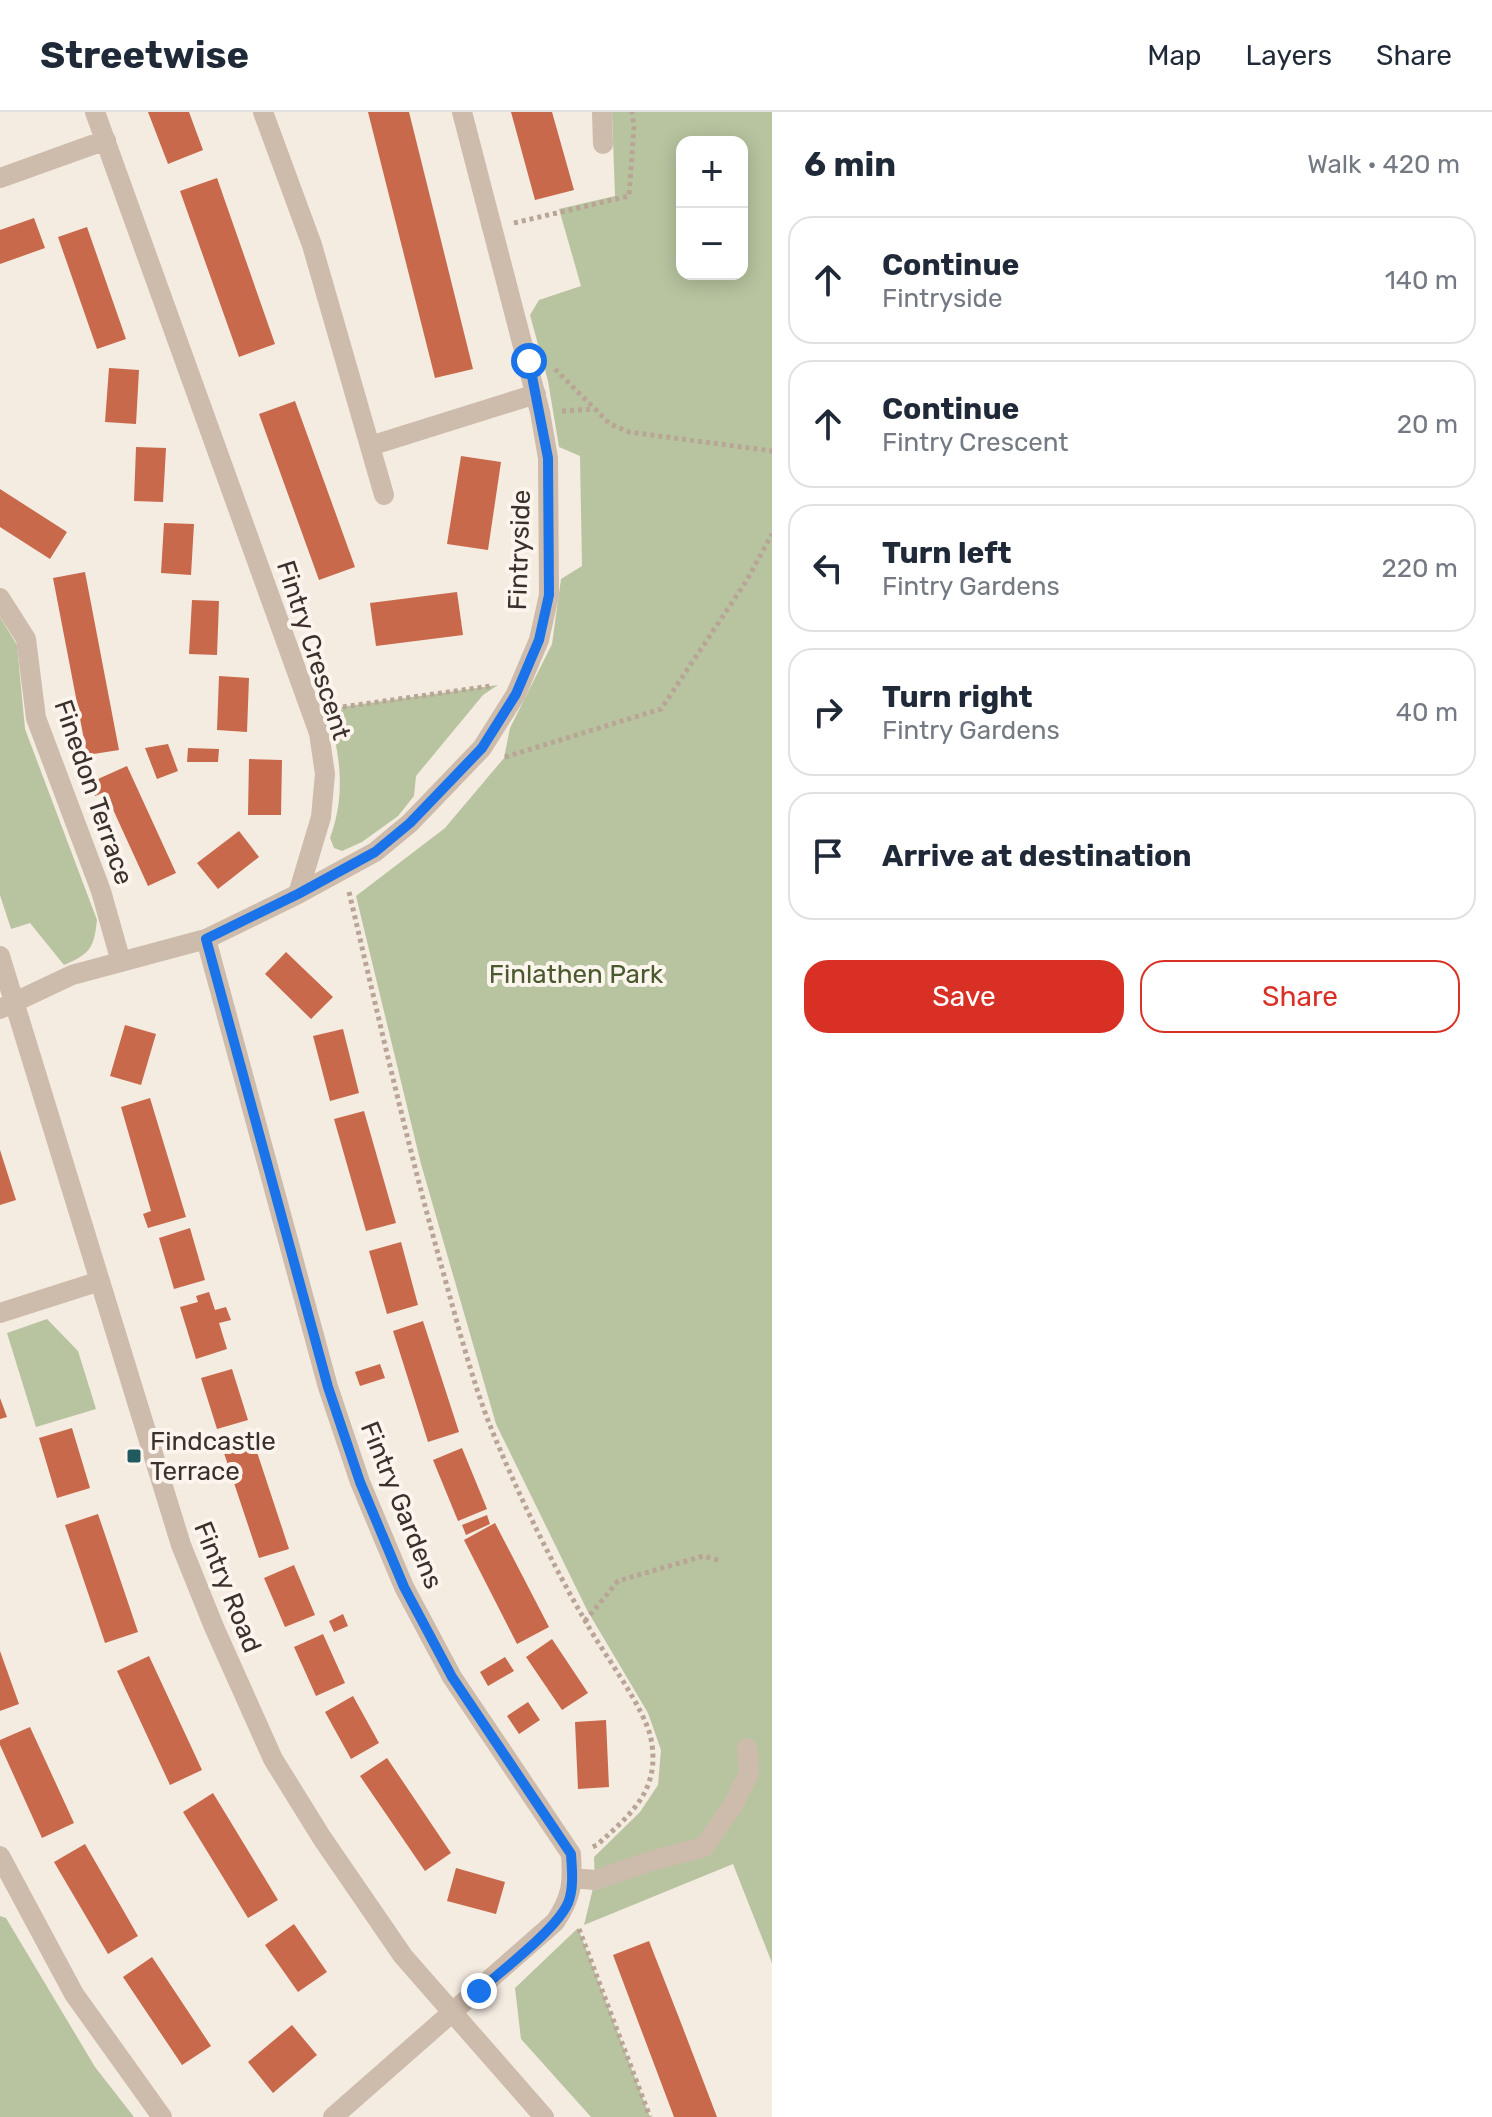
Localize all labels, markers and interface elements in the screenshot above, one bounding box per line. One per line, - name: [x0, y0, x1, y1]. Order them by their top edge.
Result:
- text: Streetwise: [40, 32, 249, 78]
- text: Map: [1147, 39, 1202, 72]
- text: Layers: [1246, 39, 1332, 72]
- text: Share: [1376, 39, 1452, 72]
- map controls: [676, 136, 748, 280]
- button: +: [676, 136, 748, 208]
- text: 6 min: [804, 144, 896, 185]
- text: Walk · 420 m: [1307, 149, 1460, 180]
- button: −: [676, 208, 748, 280]
- text: Continue: [882, 247, 1019, 283]
- icon: ahead: [806, 258, 850, 302]
- text: 140 m: [1385, 265, 1458, 296]
- text: Fintryside: [882, 283, 1003, 314]
- route start: [511, 343, 547, 379]
- text: Continue: [882, 391, 1019, 427]
- icon: ahead: [806, 402, 850, 446]
- text: 20 m: [1397, 409, 1458, 440]
- text: Fintry Crescent: [882, 427, 1069, 458]
- street label: Fintryside: [502, 489, 537, 611]
- text: Turn left: [882, 535, 1012, 571]
- icon: left: [806, 546, 850, 590]
- text: 220 m: [1381, 553, 1458, 584]
- street label: Fintry Crescent: [270, 557, 357, 744]
- text: Fintry Gardens: [882, 571, 1060, 602]
- text: Turn right: [882, 679, 1033, 715]
- icon: right: [806, 690, 850, 734]
- street label: Finedon Terrace: [47, 696, 140, 889]
- text: 40 m: [1396, 697, 1458, 728]
- text: Fintry Gardens: [882, 715, 1060, 746]
- icon: arrive: [806, 834, 850, 878]
- text: Arrive at destination: [882, 838, 1192, 874]
- park label: Finlathen Park: [489, 959, 664, 990]
- button: Save: [804, 960, 1124, 1033]
- button: Share: [1140, 960, 1460, 1033]
- street label: Fintry Gardens: [354, 1417, 449, 1593]
- place label: Findcastle Terrace: [150, 1426, 276, 1487]
- marker: Findcastle Terrace: [125, 1447, 143, 1465]
- street label: Fintry Road: [187, 1517, 268, 1657]
- route end: [461, 1973, 497, 2009]

